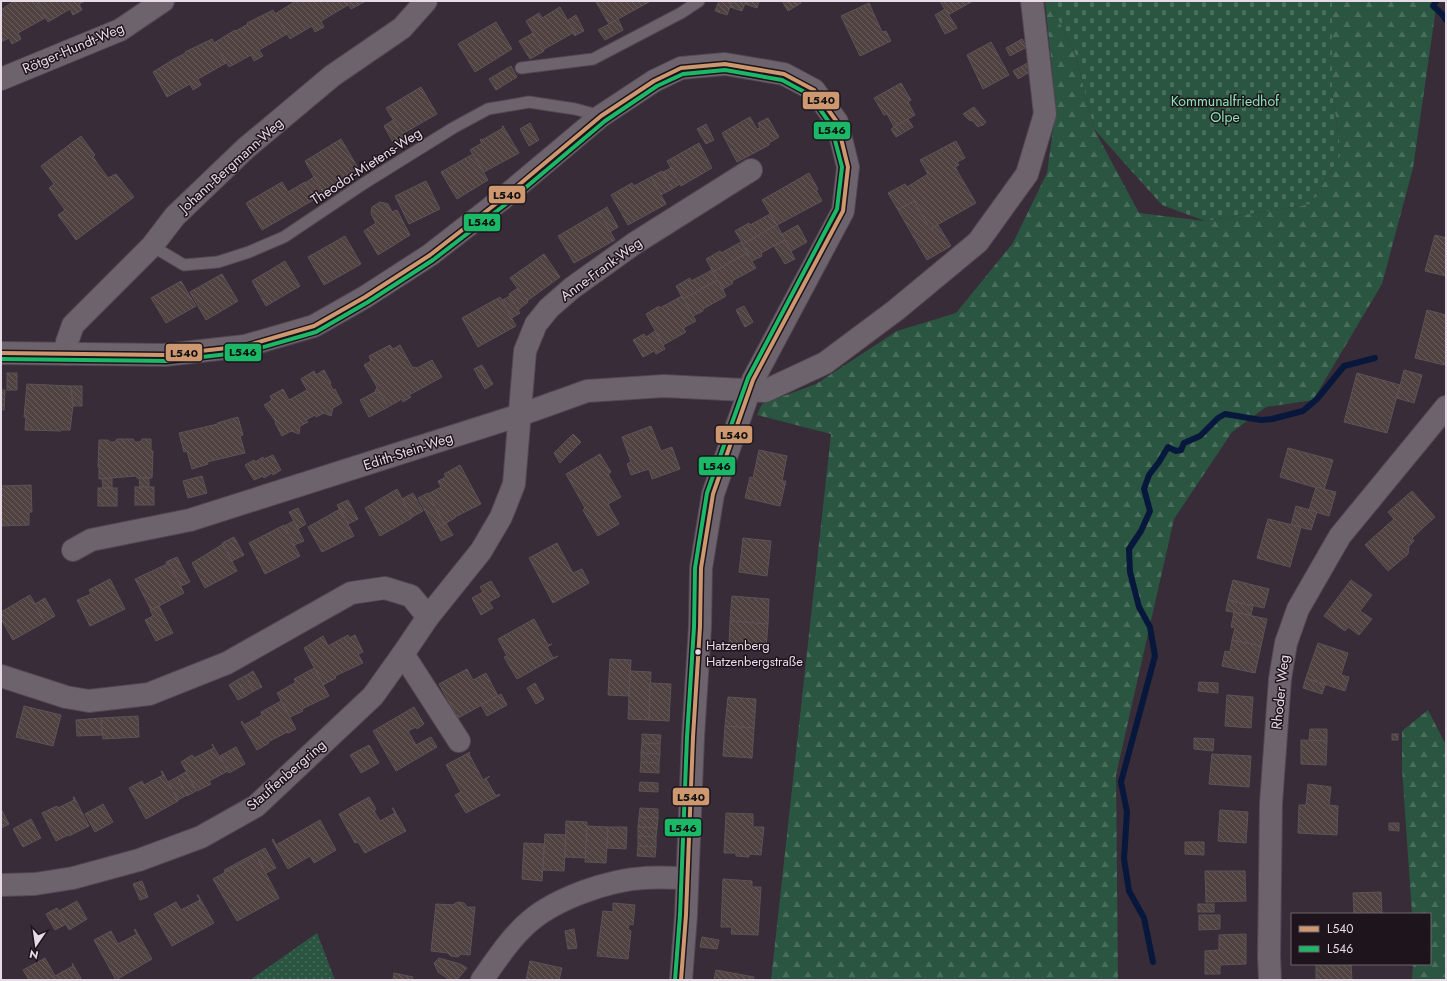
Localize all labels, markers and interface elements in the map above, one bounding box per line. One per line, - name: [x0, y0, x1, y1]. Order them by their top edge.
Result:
- street label: Rötger-Hundt-Weg: [19, 18, 127, 78]
- line badge: L540: [802, 91, 840, 110]
- park label: Kommunalfriedhof Olpe: [1171, 91, 1280, 127]
- text: L540: [807, 92, 835, 108]
- street label: Johann-Bergmann-Weg: [173, 113, 287, 218]
- line badge: L546: [813, 121, 851, 140]
- text: L546: [818, 122, 846, 138]
- street label: Theodor-Mietens-Weg: [307, 123, 425, 209]
- line badge: L540: [488, 185, 526, 204]
- text: L540: [493, 187, 521, 203]
- line badge: L546: [463, 213, 501, 232]
- text: L546: [468, 214, 496, 230]
- street label: Anne-Frank-Weg: [556, 232, 646, 306]
- line badge: L540: [165, 343, 203, 362]
- line badge: L546: [224, 343, 262, 362]
- text: L546: [229, 344, 257, 360]
- text: L540: [170, 345, 198, 361]
- line badge: L540: [715, 425, 753, 444]
- street label: Edith-Stein-Weg: [361, 427, 455, 475]
- text: L540: [720, 427, 748, 443]
- line badge: L546: [698, 456, 736, 476]
- text: L546: [703, 458, 731, 474]
- place label: Hatzenberg Hatzenbergstraße: [706, 636, 803, 671]
- marker: Hatzenberg Hatzenbergstraße: [693, 647, 703, 657]
- street label: Rhoder Weg: [1266, 654, 1294, 730]
- street label: Stauffenbergring: [242, 735, 330, 815]
- line badge: L540: [672, 787, 710, 806]
- text: L540: [677, 789, 705, 805]
- line badge: L546: [664, 818, 702, 837]
- text: L546: [669, 820, 697, 836]
- legend: [1291, 913, 1431, 965]
- text: L540: [1327, 920, 1353, 938]
- north arrow: [16, 925, 56, 965]
- text: L546: [1327, 940, 1353, 958]
- text: N: [28, 946, 40, 964]

